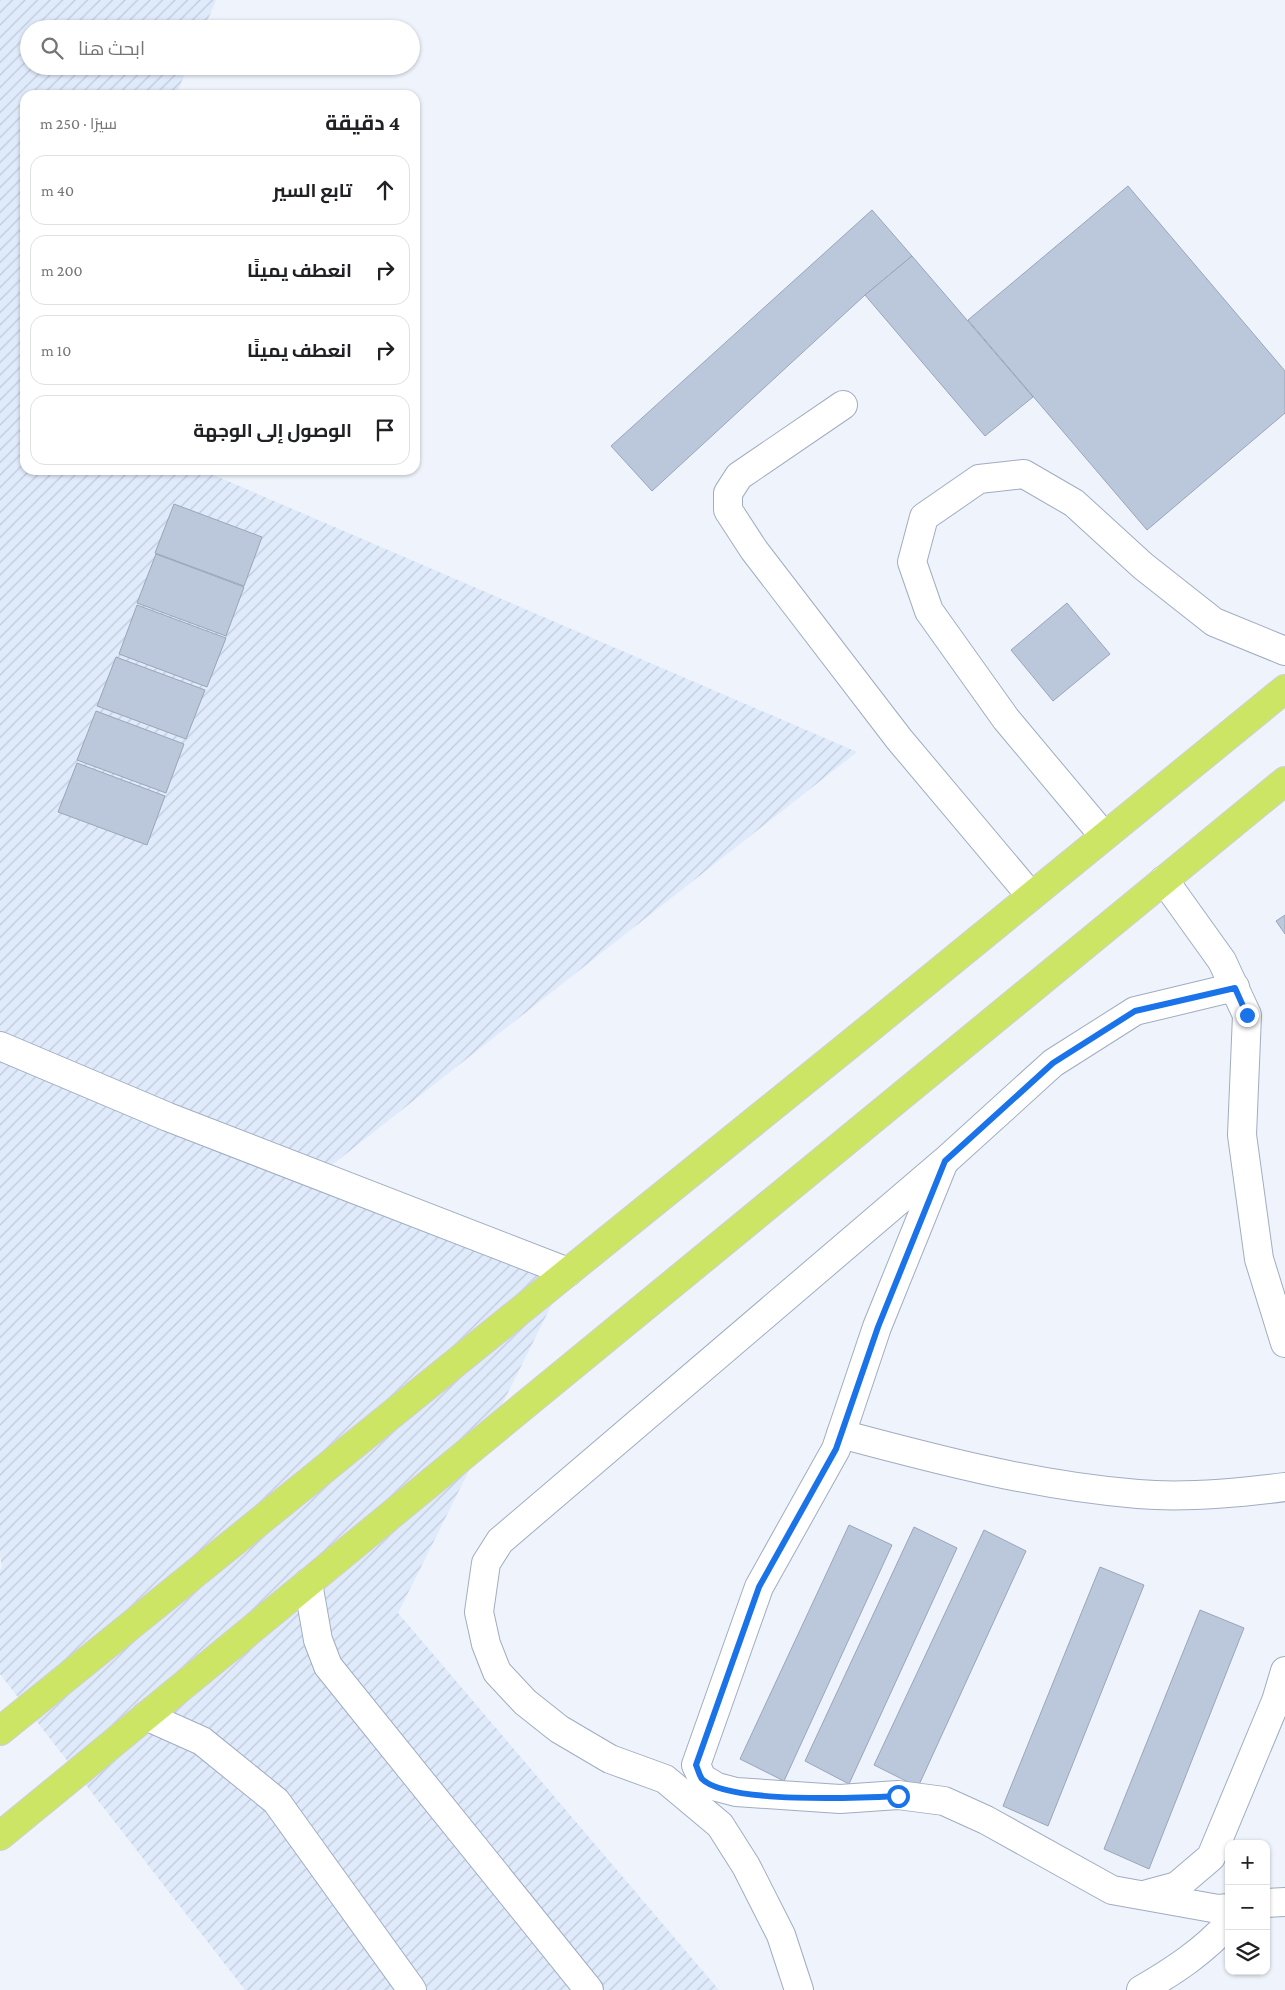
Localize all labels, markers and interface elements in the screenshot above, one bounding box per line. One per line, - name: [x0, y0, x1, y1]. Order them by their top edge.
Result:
- search box: [20, 20, 420, 75]
- icon: search: [38, 34, 66, 62]
- text: ابحث هنا: [78, 38, 145, 59]
- text: 4 دقيقة: [325, 111, 400, 135]
- text: سيرًا · 250 m: [40, 115, 117, 132]
- icon: ahead: [371, 176, 399, 204]
- text: تابع السير: [273, 180, 352, 201]
- text: 40 m: [41, 182, 74, 199]
- icon: right: [371, 256, 399, 284]
- text: انعطف يمينًا: [247, 260, 352, 281]
- text: 200 m: [41, 262, 83, 279]
- icon: right: [371, 336, 399, 364]
- text: انعطف يمينًا: [247, 340, 352, 361]
- text: 10 m: [41, 342, 71, 359]
- icon: arrive: [371, 416, 399, 444]
- text: الوصول إلى الوجهة: [193, 420, 352, 441]
- route end: [1236, 1004, 1259, 1027]
- route start: [887, 1785, 910, 1808]
- map controls: [1225, 1840, 1270, 1975]
- button: +: [1225, 1840, 1270, 1885]
- button: −: [1225, 1885, 1270, 1930]
- button: layers: [1225, 1930, 1270, 1975]

